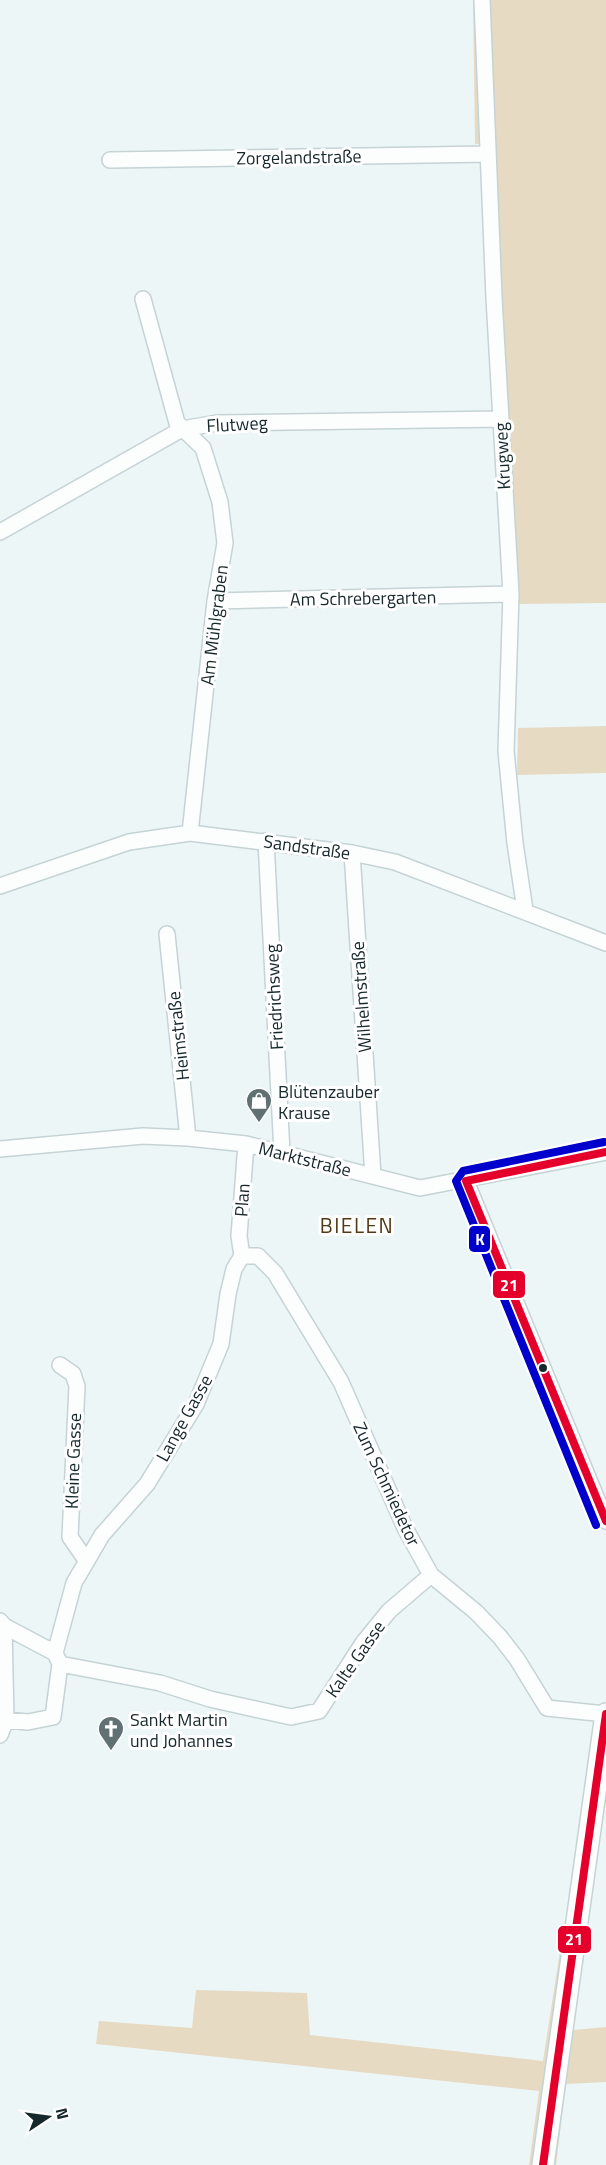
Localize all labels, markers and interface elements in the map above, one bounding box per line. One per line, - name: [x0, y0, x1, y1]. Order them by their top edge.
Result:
- street label: Zorgelandstraße: [236, 142, 362, 172]
- street label: Flutweg: [206, 409, 268, 439]
- street label: Krugweg: [487, 422, 517, 490]
- street label: Am Mühlgraben: [193, 563, 235, 687]
- street label: Am Schrebergarten: [290, 583, 436, 613]
- street label: Sandstraße: [262, 828, 352, 866]
- street label: Wilhelmstraße: [344, 941, 378, 1053]
- street label: Friedrichsweg: [258, 943, 290, 1051]
- street label: Heimstraße: [160, 990, 196, 1082]
- place label: Blütenzauber Krause: [278, 1078, 379, 1126]
- shop icon: Blütenzauber Krause: [244, 1086, 274, 1124]
- street label: Marktstraße: [256, 1134, 354, 1184]
- street label: Plan: [227, 1182, 257, 1218]
- district label: BIELEN: [320, 1209, 394, 1241]
- line badge: K: [468, 1225, 491, 1253]
- text: K: [475, 1227, 485, 1251]
- line badge: 21: [492, 1270, 526, 1299]
- text: 21: [500, 1273, 518, 1297]
- unlabelled marker: [537, 1362, 549, 1374]
- street label: Lange Gasse: [149, 1370, 219, 1466]
- street label: Kleine Gasse: [58, 1413, 88, 1509]
- street label: Zum Schmiedetor: [346, 1418, 428, 1550]
- street label: Kalte Gasse: [318, 1615, 392, 1703]
- place label: Sankt Martin und Johannes: [130, 1706, 233, 1754]
- church icon: Sankt Martin und Johannes: [96, 1714, 126, 1752]
- line badge: 21: [557, 1925, 592, 1954]
- text: 21: [565, 1927, 583, 1951]
- north arrow: [18, 2087, 78, 2147]
- text: N: [50, 2106, 76, 2122]

